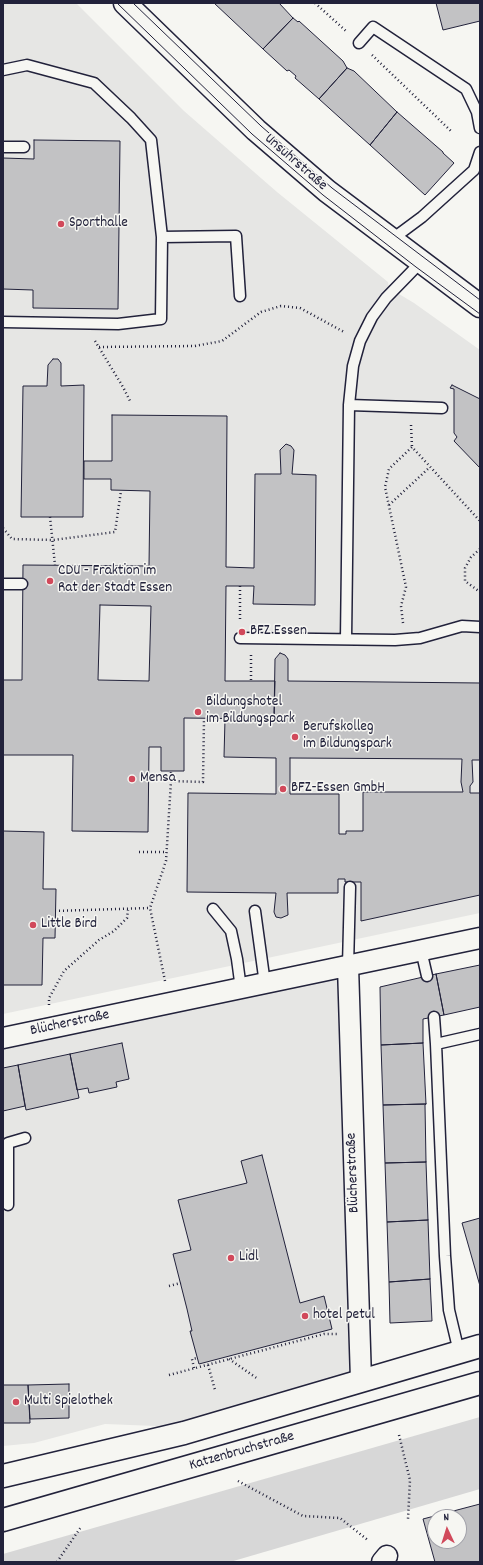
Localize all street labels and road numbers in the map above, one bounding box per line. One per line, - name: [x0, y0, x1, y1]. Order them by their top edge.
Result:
- street label: Unsuhrstraße: [260, 131, 330, 195]
- street label: Blücherstraße: [29, 1007, 111, 1041]
- street label: Blücherstraße: [344, 1133, 364, 1213]
- street label: Katzenbruchstraße: [187, 1428, 297, 1476]

